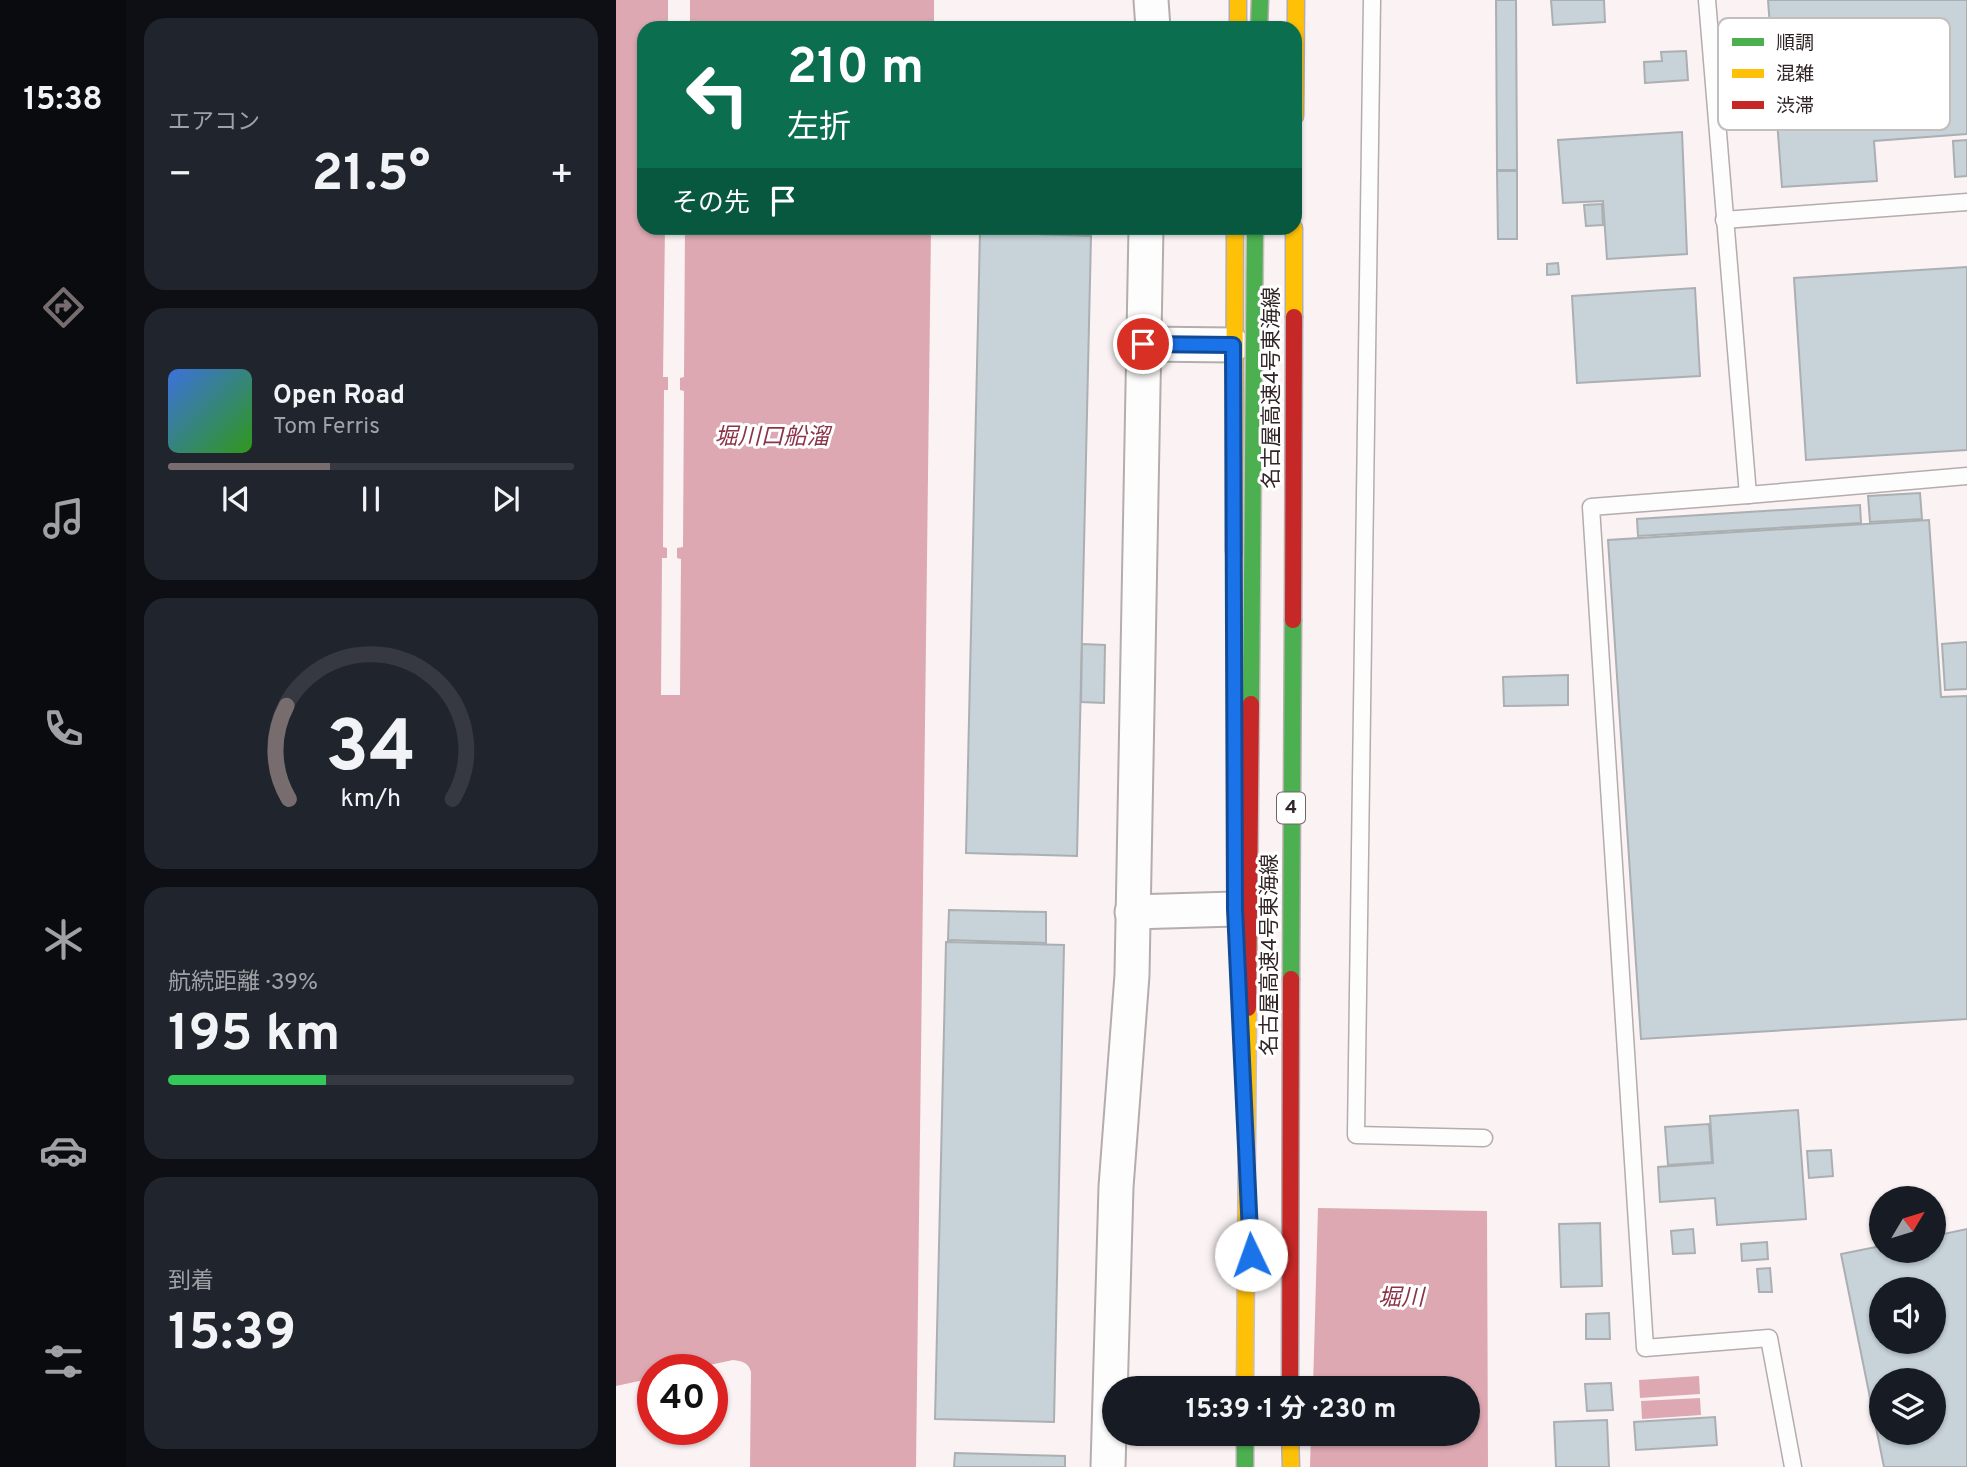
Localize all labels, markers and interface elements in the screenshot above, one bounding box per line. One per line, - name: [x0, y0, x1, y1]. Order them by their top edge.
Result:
- legend: [1718, 18, 1950, 130]
- text: 順調: [1776, 32, 1814, 56]
- text: 210 m: [787, 39, 924, 101]
- icon: left: [672, 49, 763, 140]
- text: 混雑: [1776, 63, 1814, 87]
- text: 15:38: [23, 81, 103, 121]
- text: 渋滞: [1776, 95, 1814, 119]
- text: エアコン: [168, 109, 260, 138]
- text: 左折: [787, 109, 851, 149]
- text: 21.5°: [312, 143, 430, 209]
- text: −: [168, 152, 193, 201]
- text: +: [549, 152, 574, 201]
- icon: arrive: [764, 182, 802, 220]
- text: その先: [672, 188, 750, 221]
- icon: directions: [39, 283, 88, 332]
- street label: 名古屋高速4号東海線: [1259, 287, 1286, 489]
- pin: [1113, 314, 1173, 374]
- icon: arrive: [1124, 325, 1162, 363]
- text: Open Road: [273, 380, 405, 413]
- text: Tom Ferris: [273, 413, 380, 442]
- water label: 堀川口船溜: [715, 424, 833, 453]
- icon: previous: [217, 480, 255, 518]
- icon: pause: [352, 480, 390, 518]
- icon: next: [487, 480, 525, 518]
- icon: music: [39, 494, 88, 543]
- icon: phone: [39, 704, 88, 753]
- text: 34: [326, 706, 416, 798]
- text: km/h: [341, 784, 401, 816]
- road number: 4: [1277, 792, 1305, 824]
- street label: 名古屋高速4号東海線: [1257, 854, 1284, 1056]
- icon: climate: [39, 915, 88, 964]
- text: 航続距離 · 39%: [168, 969, 318, 998]
- text: 195 km: [168, 1003, 340, 1069]
- icon: car: [39, 1126, 88, 1175]
- north arrow: [1869, 1186, 1946, 1264]
- map controls: [1869, 1186, 1946, 1445]
- position arrow: [1214, 1218, 1288, 1292]
- text: 到着: [168, 1268, 214, 1297]
- button: sound: [1869, 1277, 1946, 1354]
- water label: 堀川: [1378, 1285, 1427, 1314]
- text: 15:39: [168, 1302, 296, 1368]
- icon: filters: [39, 1337, 88, 1386]
- speed limit sign: 40: [637, 1354, 728, 1445]
- button: layers: [1869, 1368, 1946, 1445]
- text: 15:39 · 1 分 · 230 m: [1186, 1394, 1396, 1427]

